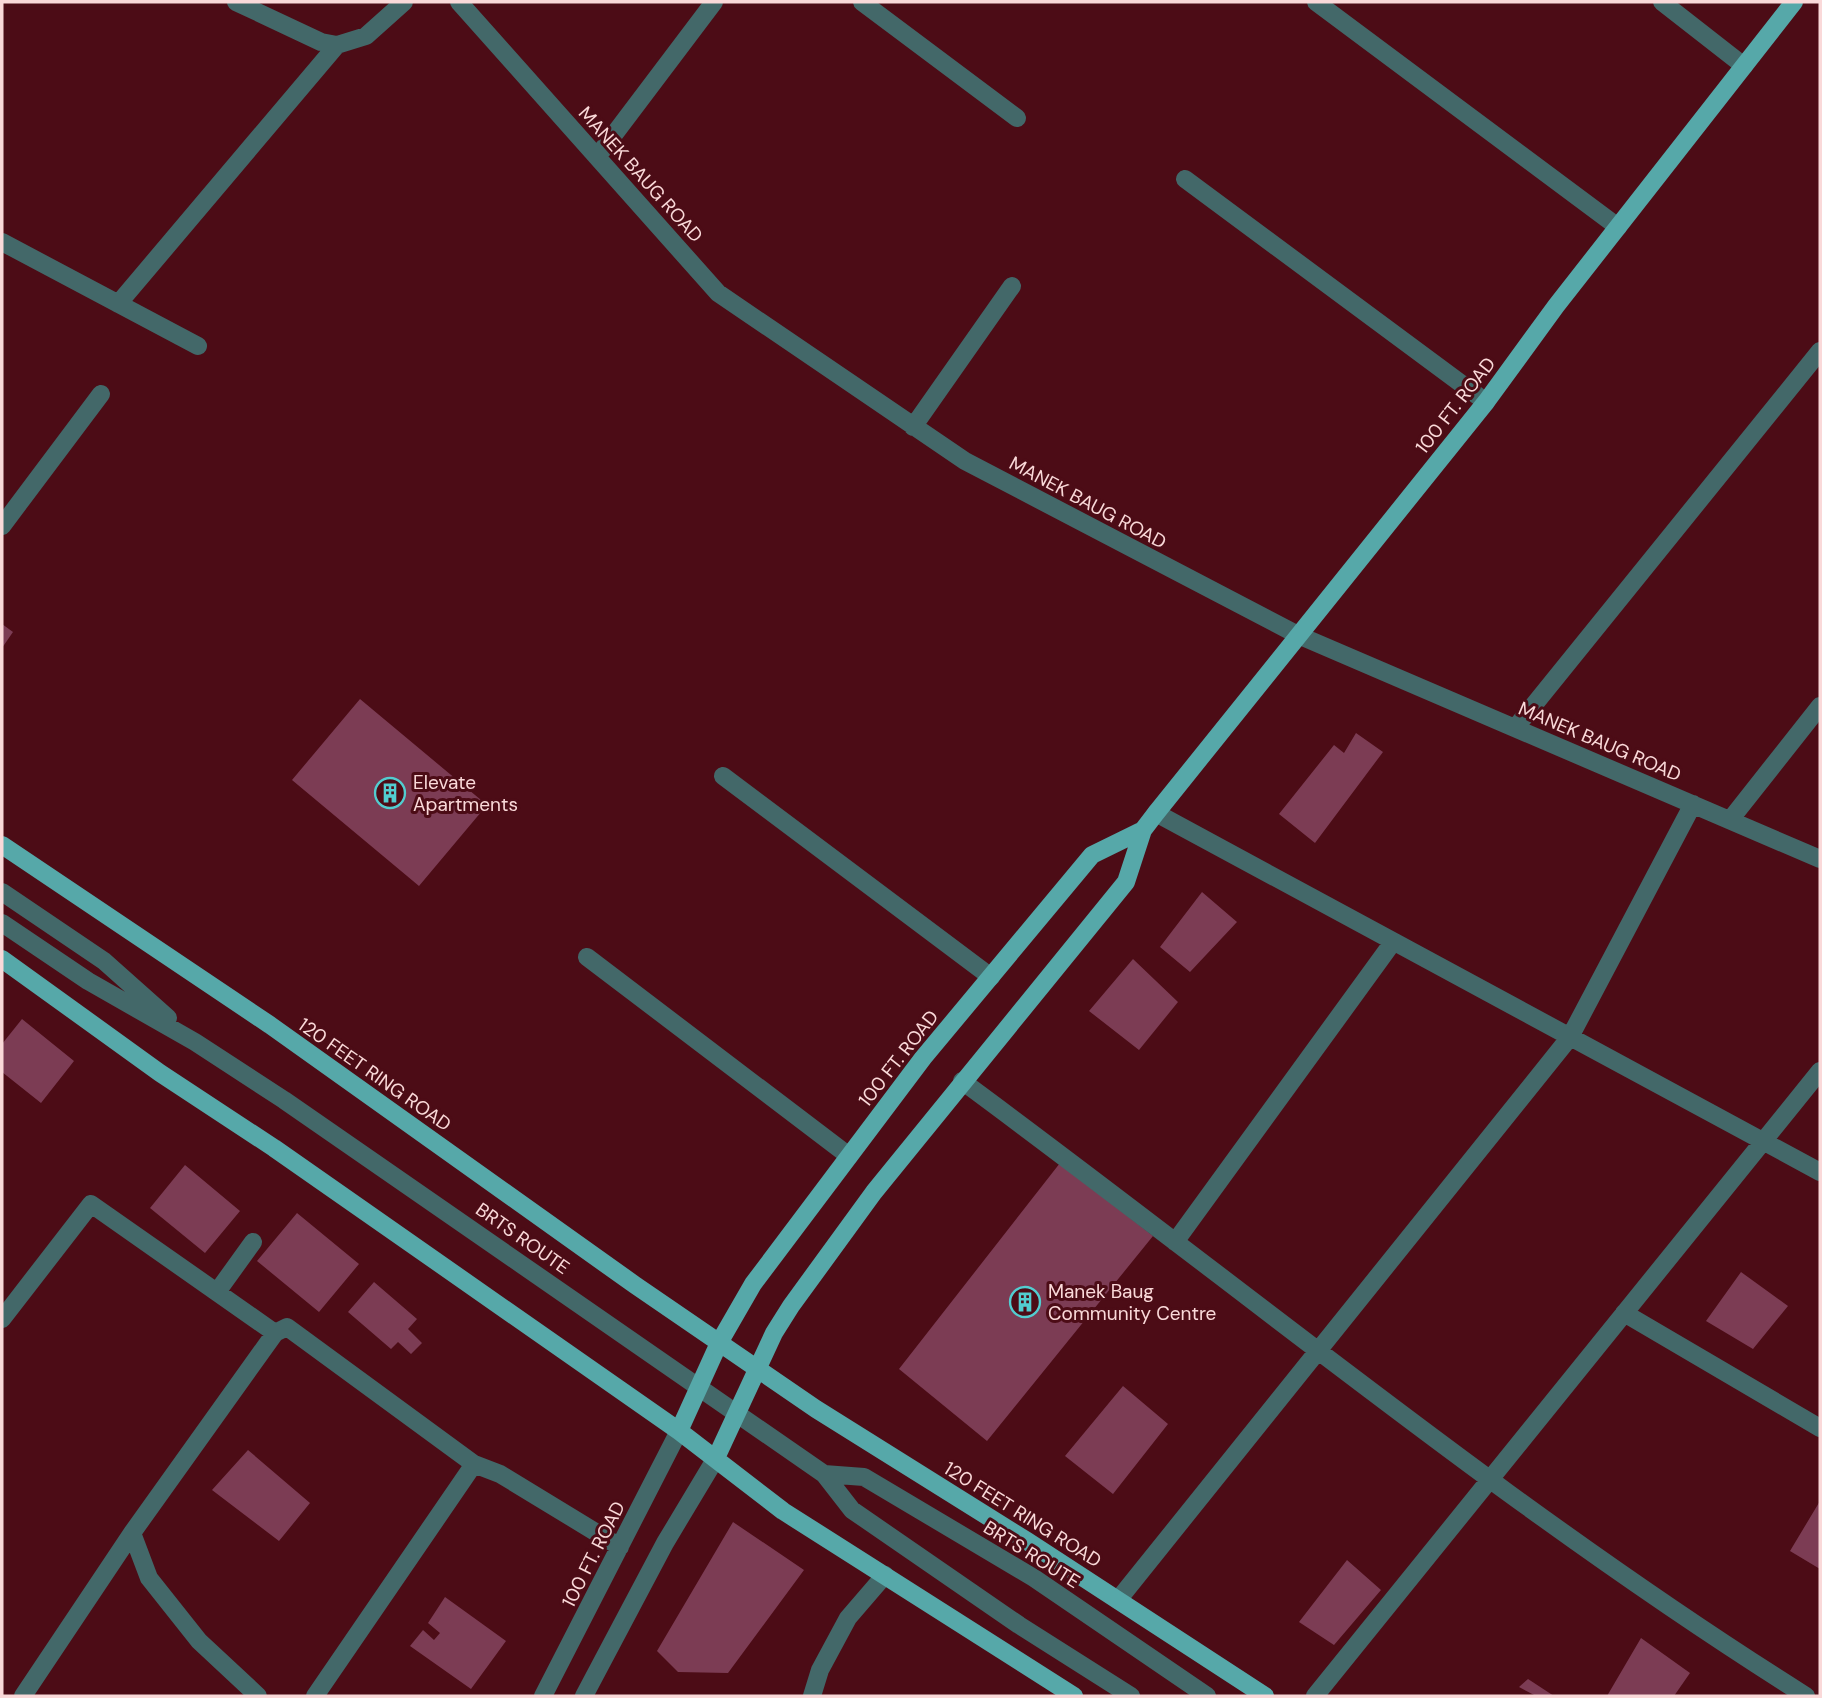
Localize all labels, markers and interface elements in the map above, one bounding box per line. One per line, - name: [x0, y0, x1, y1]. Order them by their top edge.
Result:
- street label: MANEK BAUG ROAD: [573, 101, 708, 248]
- street label: 100 FT. ROAD: [1410, 352, 1501, 459]
- street label: MANEK BAUG ROAD: [1005, 450, 1171, 554]
- street label: MANEK BAUG ROAD: [1515, 696, 1685, 787]
- place label: Elevate Apartments: [413, 770, 518, 817]
- building icon: Elevate Apartments: [373, 776, 407, 810]
- street label: 100 FT. ROAD: [853, 1005, 944, 1112]
- street label: 120 FEET RING ROAD: [293, 1012, 456, 1137]
- street label: BRTS ROUTE: [471, 1197, 575, 1280]
- place label: Manek Baug Community Centre: [1048, 1279, 1216, 1326]
- building icon: Manek Baug Community Centre: [1008, 1285, 1042, 1319]
- street label: 120 FEET RING ROAD: [939, 1456, 1106, 1573]
- street label: 100 FT. ROAD: [556, 1497, 631, 1612]
- street label: BRTS ROUTE: [979, 1515, 1085, 1594]

